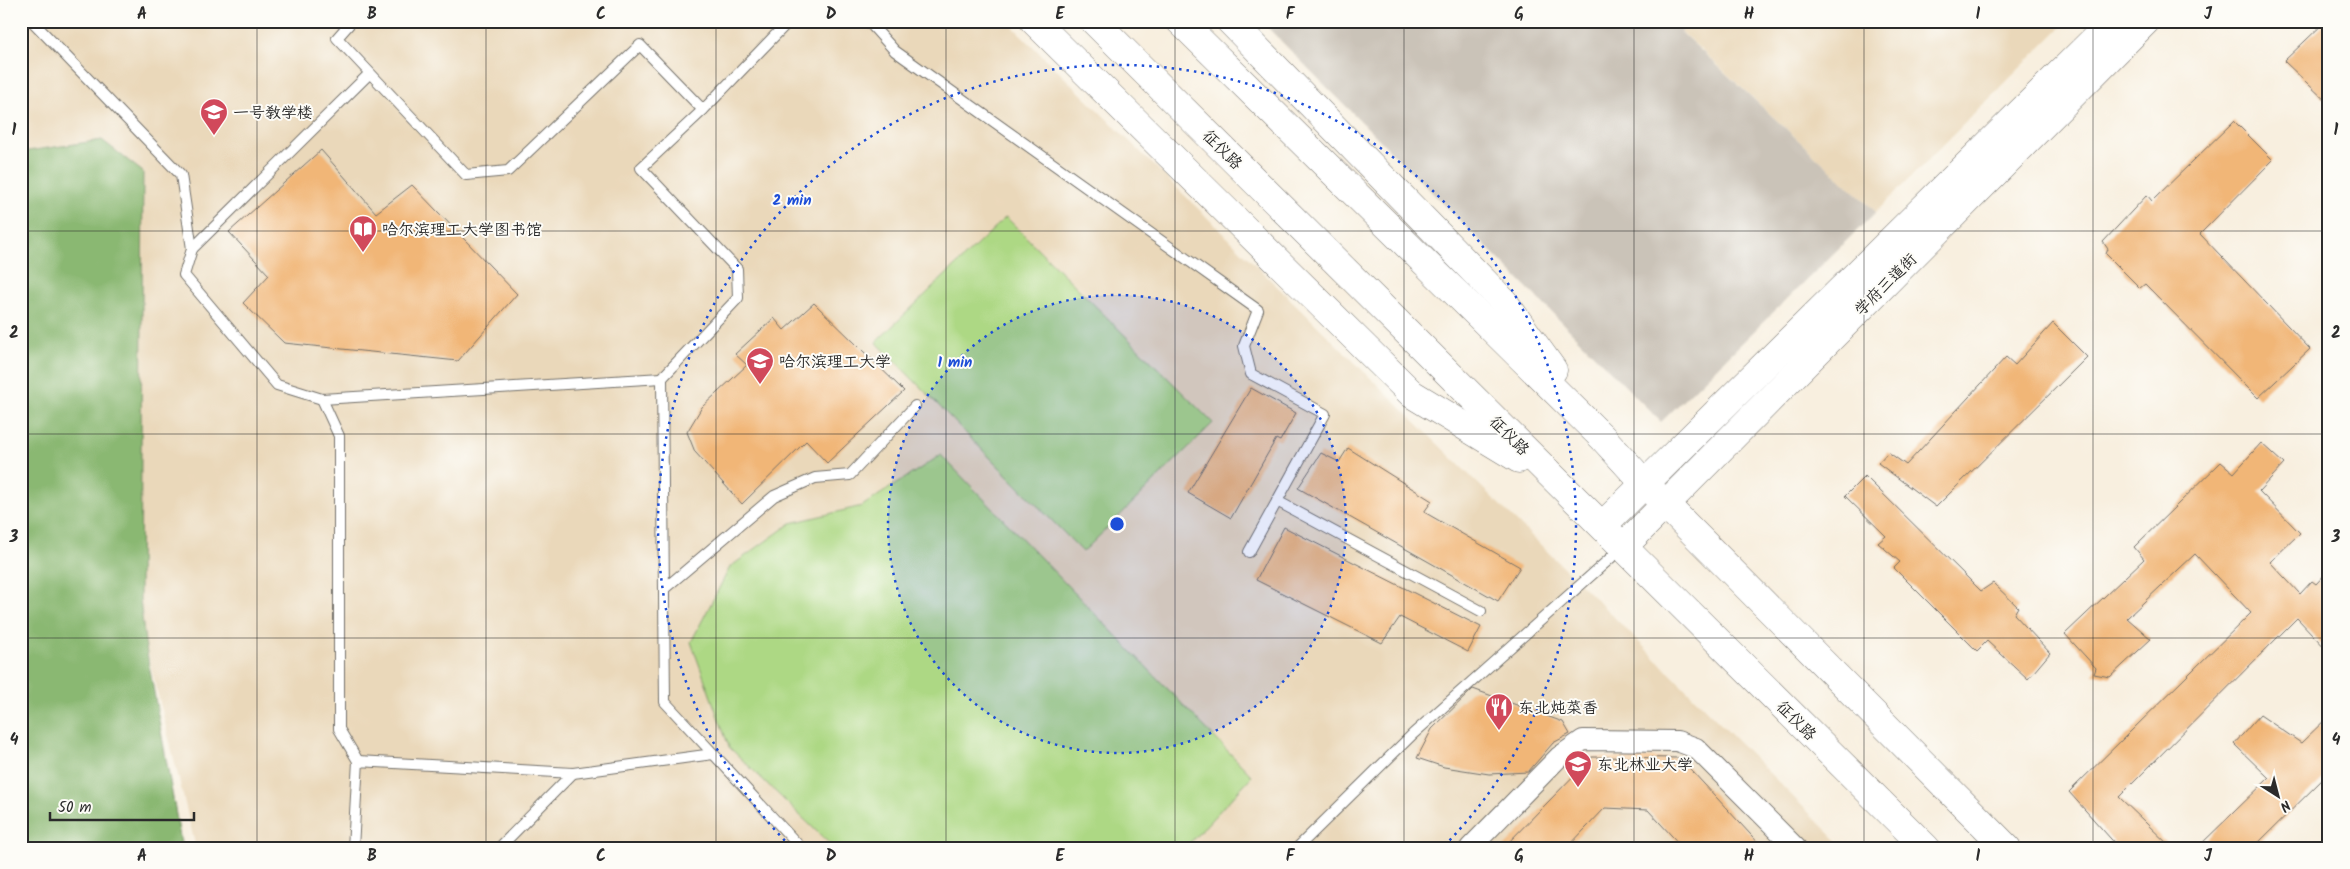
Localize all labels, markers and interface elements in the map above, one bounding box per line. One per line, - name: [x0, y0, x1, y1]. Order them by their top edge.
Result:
- text: A: [137, 2, 147, 27]
- text: B: [367, 2, 377, 27]
- text: C: [596, 2, 606, 27]
- text: D: [826, 2, 837, 27]
- text: E: [1056, 2, 1066, 27]
- text: F: [1286, 2, 1296, 27]
- text: G: [1514, 2, 1524, 27]
- text: H: [1744, 2, 1754, 27]
- text: I: [1976, 2, 1981, 27]
- text: J: [2204, 2, 2213, 27]
- school or university icon: 一号教学楼: [199, 97, 229, 136]
- place label: 一号教学楼: [233, 101, 313, 126]
- text: 1: [12, 118, 17, 143]
- text: 1: [2334, 118, 2339, 143]
- street label: 征仪路: [1196, 124, 1248, 176]
- text: 2 min: [772, 189, 812, 213]
- library icon: 哈尔滨理工大学图书馆: [348, 214, 378, 253]
- place label: 哈尔滨理工大学图书馆: [382, 218, 542, 243]
- street label: 学府三道街: [1849, 248, 1923, 322]
- text: 2: [9, 321, 19, 346]
- text: 2: [2331, 321, 2341, 346]
- school or university icon: 哈尔滨理工大学: [745, 346, 775, 385]
- place label: 哈尔滨理工大学: [779, 350, 891, 375]
- text: 1 min: [938, 351, 972, 375]
- street label: 征仪路: [1483, 410, 1535, 462]
- centre of rings: [1108, 515, 1126, 533]
- text: 3: [9, 525, 19, 550]
- text: 3: [2331, 525, 2341, 550]
- restaurant icon: 东北炖菜香: [1484, 692, 1514, 731]
- street label: 征仪路: [1770, 695, 1822, 747]
- place label: 东北炖菜香: [1518, 696, 1598, 721]
- text: 4: [10, 728, 19, 753]
- text: 4: [2332, 728, 2341, 753]
- school or university icon: 东北林业大学: [1563, 749, 1593, 788]
- place label: 东北林业大学: [1597, 753, 1693, 778]
- north arrow: [2252, 772, 2302, 822]
- scale bar: [50, 789, 194, 821]
- text: N: [2275, 794, 2295, 817]
- text: 50 m: [58, 796, 92, 820]
- text: A: [137, 844, 147, 869]
- text: B: [367, 844, 377, 869]
- text: C: [596, 844, 606, 869]
- text: D: [826, 844, 837, 869]
- text: E: [1056, 844, 1066, 869]
- text: F: [1286, 844, 1296, 869]
- text: G: [1514, 844, 1524, 869]
- text: H: [1744, 844, 1754, 869]
- text: I: [1976, 844, 1981, 869]
- text: J: [2204, 844, 2213, 869]

